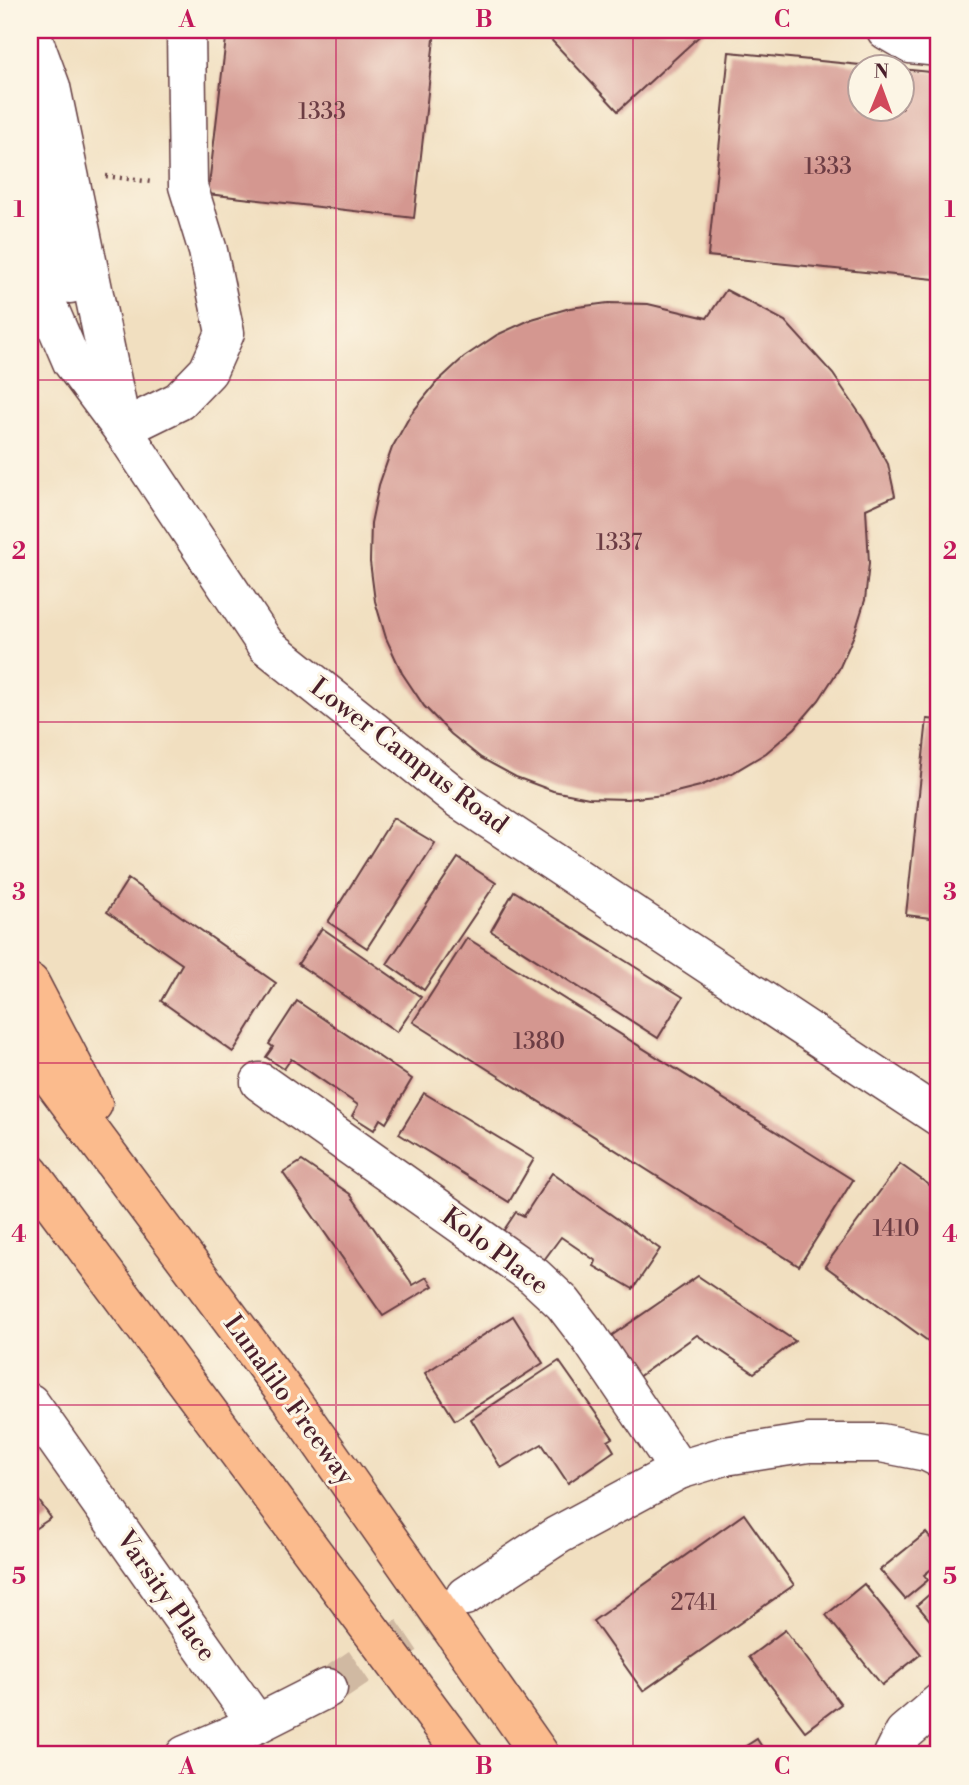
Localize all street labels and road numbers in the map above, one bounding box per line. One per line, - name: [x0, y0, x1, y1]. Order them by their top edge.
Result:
- street label: Lower Campus Road: [304, 671, 514, 841]
- street label: Kolo Place: [435, 1200, 555, 1302]
- street label: Lunalilo Freeway: [217, 1309, 362, 1492]
- street label: Varsity Place: [109, 1524, 223, 1668]

